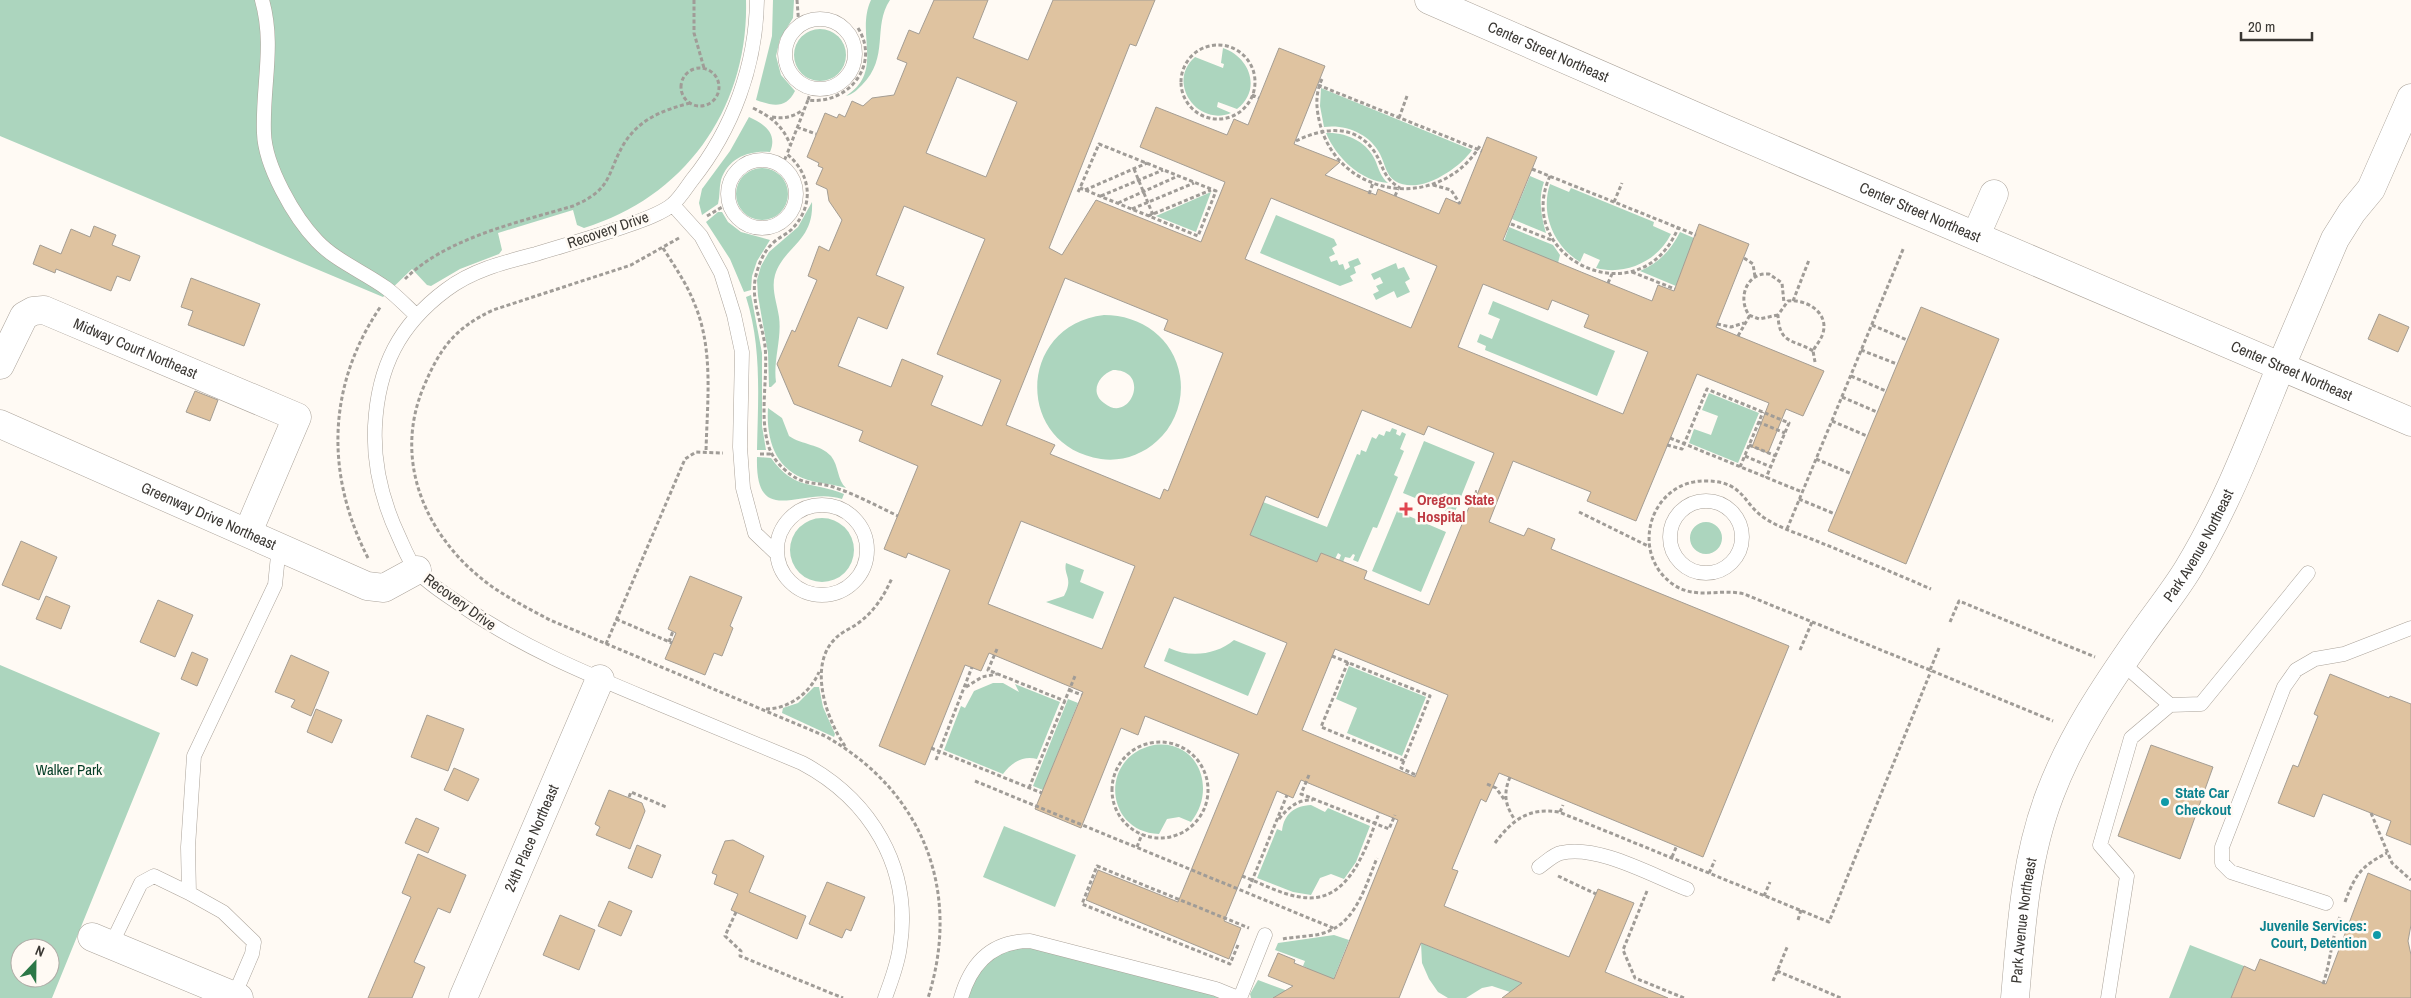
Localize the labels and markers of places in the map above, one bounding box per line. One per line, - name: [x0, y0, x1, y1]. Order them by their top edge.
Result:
- place label: Oregon State Hospital: [1417, 489, 1494, 527]
- marker: Oregon State Hospital: [1399, 502, 1413, 516]
- place label: State Car Checkout: [2175, 782, 2231, 820]
- marker: State Car Checkout: [2159, 796, 2171, 808]
- place label: Juvenile Services: Court, Detention: [2260, 915, 2367, 953]
- marker: Juvenile Services: Court, Detention: [2371, 929, 2383, 941]

